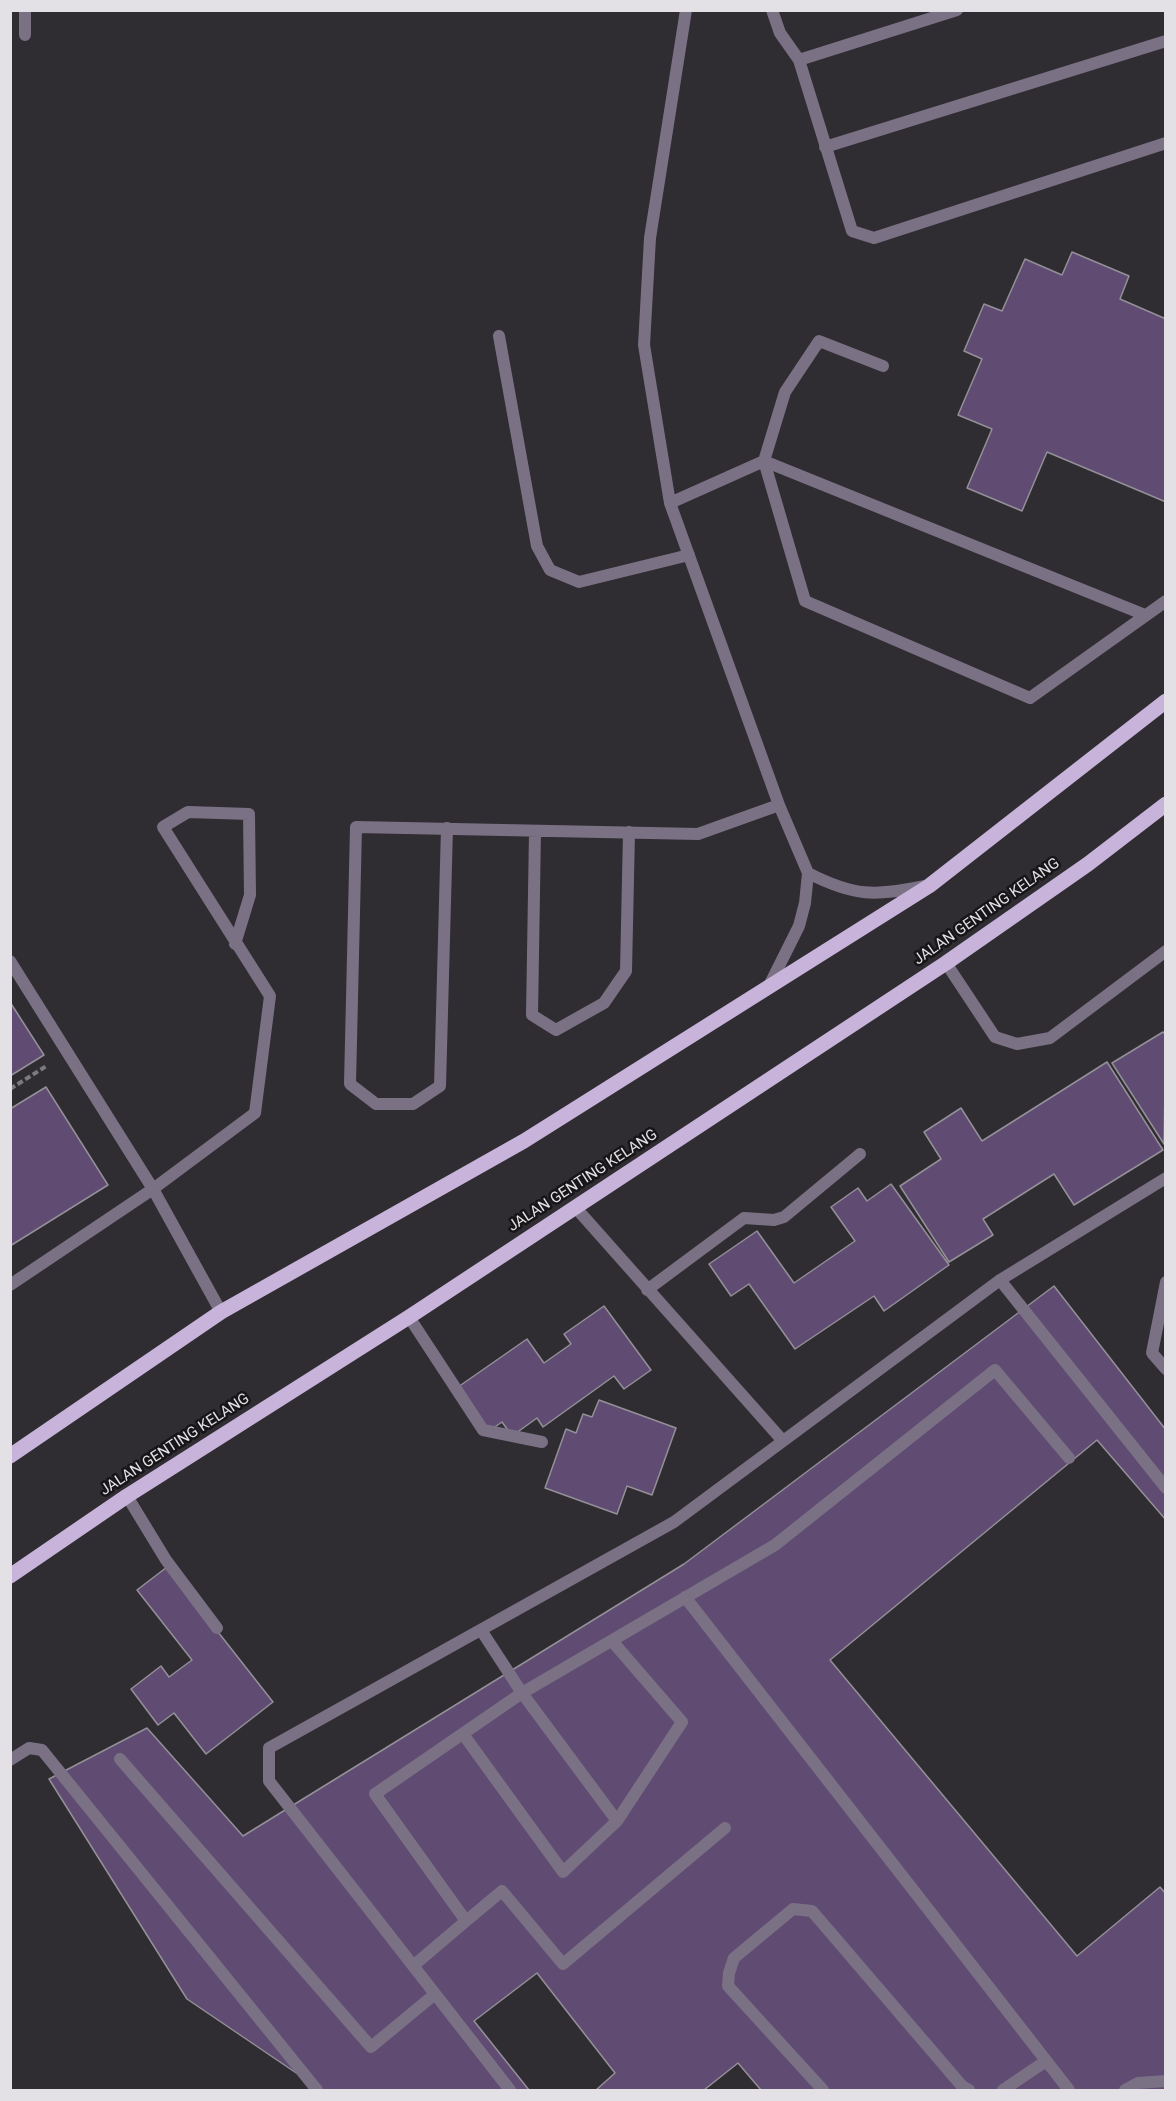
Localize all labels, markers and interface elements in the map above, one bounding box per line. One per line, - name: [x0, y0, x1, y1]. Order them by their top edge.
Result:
- street label: JALAN GENTING KELANG: [911, 855, 1063, 969]
- street label: JALAN GENTING KELANG: [505, 1126, 661, 1236]
- street label: JALAN GENTING KELANG: [97, 1390, 253, 1500]

